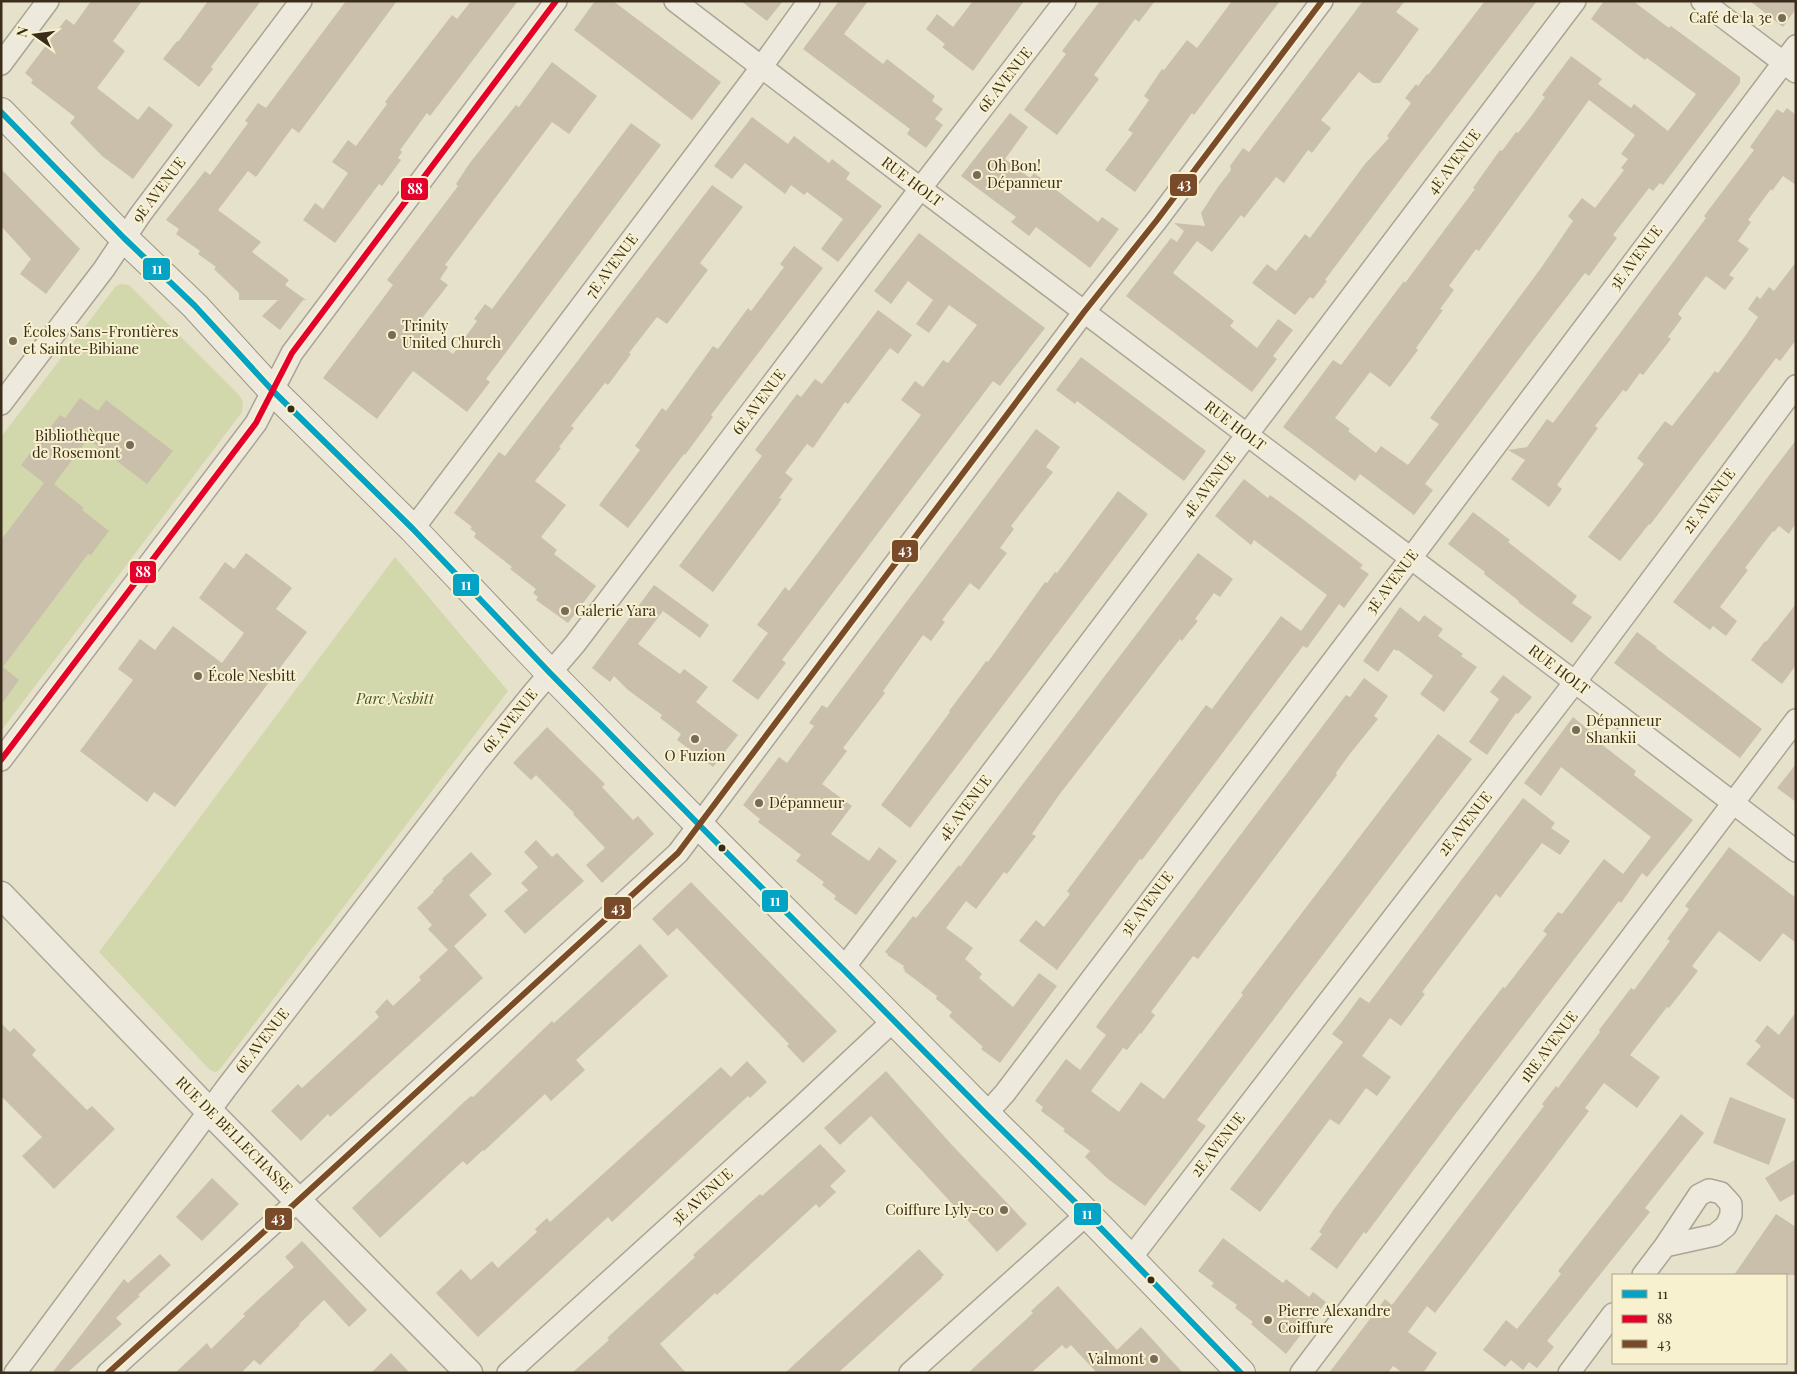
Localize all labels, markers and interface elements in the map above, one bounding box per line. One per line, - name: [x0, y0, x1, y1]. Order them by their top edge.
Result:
- place label: Café de la 3e: [1689, 7, 1772, 27]
- north arrow: [10, 10, 60, 60]
- marker: Café de la 3e: [1776, 12, 1788, 24]
- text: N: [11, 25, 32, 39]
- street label: 6E AVENUE: [973, 43, 1036, 116]
- street label: 4E AVENUE: [1422, 125, 1484, 198]
- street label: RUE HOLT: [878, 152, 947, 211]
- street label: 9E AVENUE: [127, 153, 189, 226]
- place label: Oh Bon! Dépanneur: [987, 155, 1063, 192]
- marker: Oh Bon! Dépanneur: [971, 169, 983, 181]
- line badge: 43: [1169, 173, 1198, 197]
- text: 43: [1177, 174, 1191, 193]
- line badge: 88: [400, 177, 429, 201]
- text: 88: [407, 179, 423, 198]
- street label: 3E AVENUE: [1604, 221, 1666, 294]
- street label: 7E AVENUE: [580, 229, 642, 302]
- line badge: 11: [142, 257, 171, 281]
- text: 11: [152, 259, 162, 278]
- place label: Trinity United Church: [402, 315, 501, 352]
- place label: Écoles Sans-Frontières et Sainte-Bibiane: [23, 321, 178, 358]
- marker: Trinity United Church: [386, 329, 398, 341]
- marker: Écoles Sans-Frontières et Sainte-Bibiane: [7, 335, 19, 347]
- street label: 6E AVENUE: [727, 364, 789, 438]
- street label: RUE HOLT: [1201, 396, 1270, 455]
- unlabelled marker: [286, 404, 296, 414]
- place label: Bibliothèque de Rosemont: [32, 425, 121, 462]
- marker: Bibliothèque de Rosemont: [124, 439, 136, 451]
- street label: 4E AVENUE: [1177, 448, 1239, 521]
- street label: 2E AVENUE: [1677, 464, 1739, 537]
- line badge: 43: [891, 539, 919, 563]
- text: 43: [898, 540, 912, 559]
- street label: 3E AVENUE: [1360, 545, 1422, 618]
- line badge: 88: [129, 560, 157, 584]
- text: 88: [135, 562, 151, 581]
- line badge: 11: [452, 573, 480, 597]
- text: 11: [461, 575, 471, 594]
- place label: Galerie Yara: [575, 600, 657, 620]
- marker: Galerie Yara: [559, 605, 571, 617]
- street label: RUE HOLT: [1525, 640, 1594, 699]
- place label: École Nesbitt: [208, 665, 296, 685]
- marker: École Nesbitt: [192, 670, 204, 682]
- street label: 6E AVENUE: [477, 684, 541, 757]
- park label: Parc Nesbitt: [355, 688, 435, 708]
- place label: Dépanneur Shankii: [1586, 710, 1662, 747]
- marker: Dépanneur Shankii: [1570, 724, 1582, 736]
- marker: O Fuzion: [689, 733, 701, 745]
- place label: O Fuzion: [665, 745, 725, 765]
- street label: 4E AVENUE: [933, 771, 995, 844]
- street label: 2E AVENUE: [1433, 787, 1496, 860]
- place label: Dépanneur: [769, 792, 845, 812]
- marker: Dépanneur: [753, 797, 765, 809]
- unlabelled marker: [717, 843, 727, 853]
- street label: 3E AVENUE: [1115, 867, 1177, 940]
- line badge: 11: [761, 889, 789, 913]
- text: 11: [770, 891, 780, 910]
- line badge: 43: [603, 896, 632, 920]
- text: 43: [611, 898, 625, 917]
- street label: 6E AVENUE: [230, 1004, 293, 1077]
- street label: 1RE AVENUE: [1515, 1006, 1582, 1086]
- street label: RUE DE BELLECHASSE: [172, 1071, 298, 1197]
- street label: 2E AVENUE: [1186, 1108, 1249, 1181]
- street label: 3E AVENUE: [666, 1163, 736, 1229]
- place label: Coiffure Lyly-co: [885, 1199, 994, 1219]
- line badge: 11: [1073, 1202, 1102, 1226]
- marker: Coiffure Lyly-co: [998, 1204, 1010, 1216]
- text: 11: [1082, 1204, 1092, 1223]
- line badge: 43: [264, 1207, 293, 1231]
- text: 43: [271, 1208, 285, 1227]
- legend: [1612, 1274, 1787, 1364]
- unlabelled marker: [1146, 1275, 1156, 1285]
- text: 11: [1657, 1283, 1669, 1303]
- place label: Pierre Alexandre Coiffure: [1278, 1300, 1391, 1337]
- text: 88: [1657, 1308, 1673, 1328]
- marker: Pierre Alexandre Coiffure: [1262, 1314, 1274, 1326]
- text: 43: [1657, 1333, 1671, 1353]
- place label: Valmont: [1087, 1348, 1145, 1368]
- marker: Valmont: [1148, 1353, 1160, 1365]

